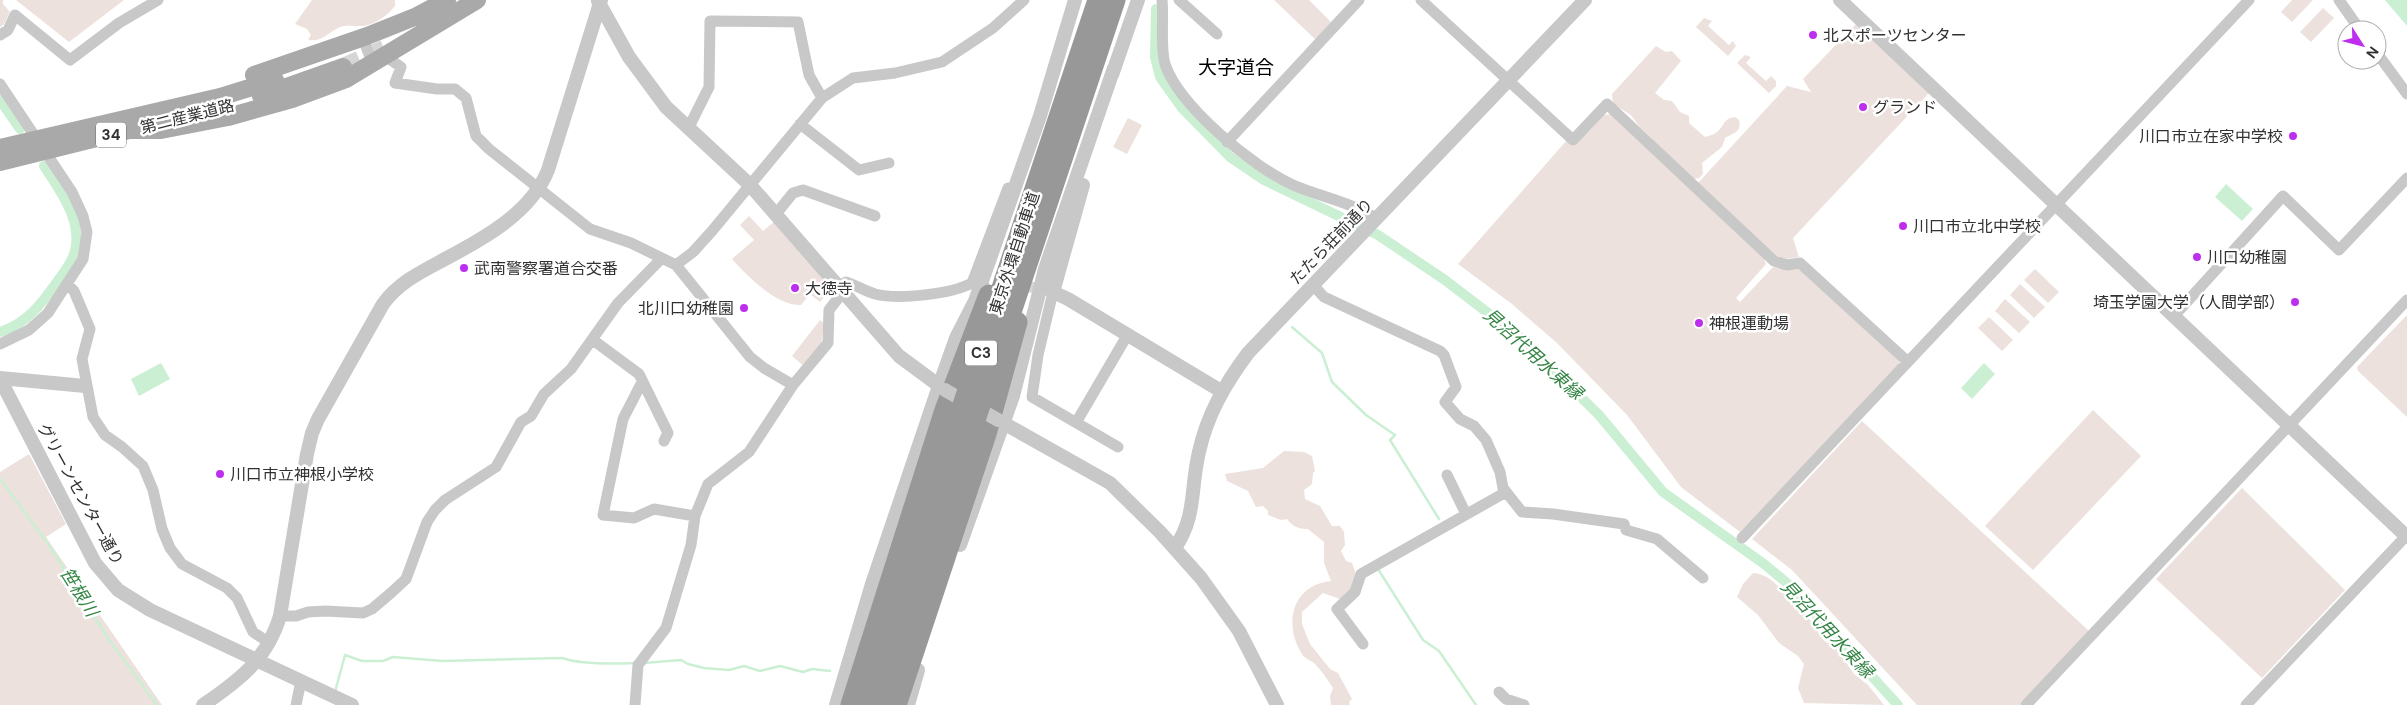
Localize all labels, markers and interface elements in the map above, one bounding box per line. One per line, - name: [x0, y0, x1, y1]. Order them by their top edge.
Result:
- north arrow: [2337, 20, 2387, 70]
- place label: 北スポーツセンター: [1823, 25, 1967, 46]
- marker: 北スポーツセンター: [1807, 29, 1819, 41]
- text: N: [2362, 43, 2383, 62]
- district label: 大字道合: [1198, 55, 1274, 80]
- street label: 第二産業道路: [138, 95, 236, 138]
- place label: グランド: [1873, 97, 1937, 118]
- marker: グランド: [1857, 101, 1869, 113]
- road number: 34: [96, 122, 126, 148]
- place label: 川口市立在家中学校: [2139, 126, 2283, 147]
- marker: 川口市立在家中学校: [2287, 130, 2299, 142]
- street label: 東京外環自動車道: [985, 189, 1044, 317]
- street label: たたら荘前通り: [1285, 194, 1378, 289]
- place label: 川口市立北中学校: [1913, 216, 2041, 237]
- marker: 川口市立北中学校: [1897, 220, 1909, 232]
- place label: 川口幼稚園: [2207, 247, 2287, 268]
- marker: 川口幼稚園: [2191, 251, 2203, 263]
- place label: 武南警察署道合交番: [474, 258, 618, 279]
- marker: 武南警察署道合交番: [458, 262, 470, 274]
- place label: 大徳寺: [805, 278, 853, 299]
- marker: 大徳寺: [789, 282, 801, 294]
- place label: 埼玉学園大学（人間学部）: [2093, 292, 2285, 313]
- marker: 埼玉学園大学（人間学部）: [2289, 296, 2301, 308]
- place label: 北川口幼稚園: [638, 298, 734, 319]
- marker: 北川口幼稚園: [738, 302, 750, 314]
- water label: 見沼代用水東縁: [1478, 303, 1589, 406]
- place label: 神根運動場: [1709, 313, 1789, 334]
- marker: 神根運動場: [1693, 317, 1705, 329]
- road number: C3: [965, 340, 997, 366]
- street label: グリーンセンター通り: [33, 420, 128, 569]
- place label: 川口市立神根小学校: [230, 464, 374, 485]
- marker: 川口市立神根小学校: [214, 468, 226, 480]
- water label: 笹根川: [55, 563, 105, 623]
- water label: 見沼代用水東縁: [1775, 575, 1880, 685]

